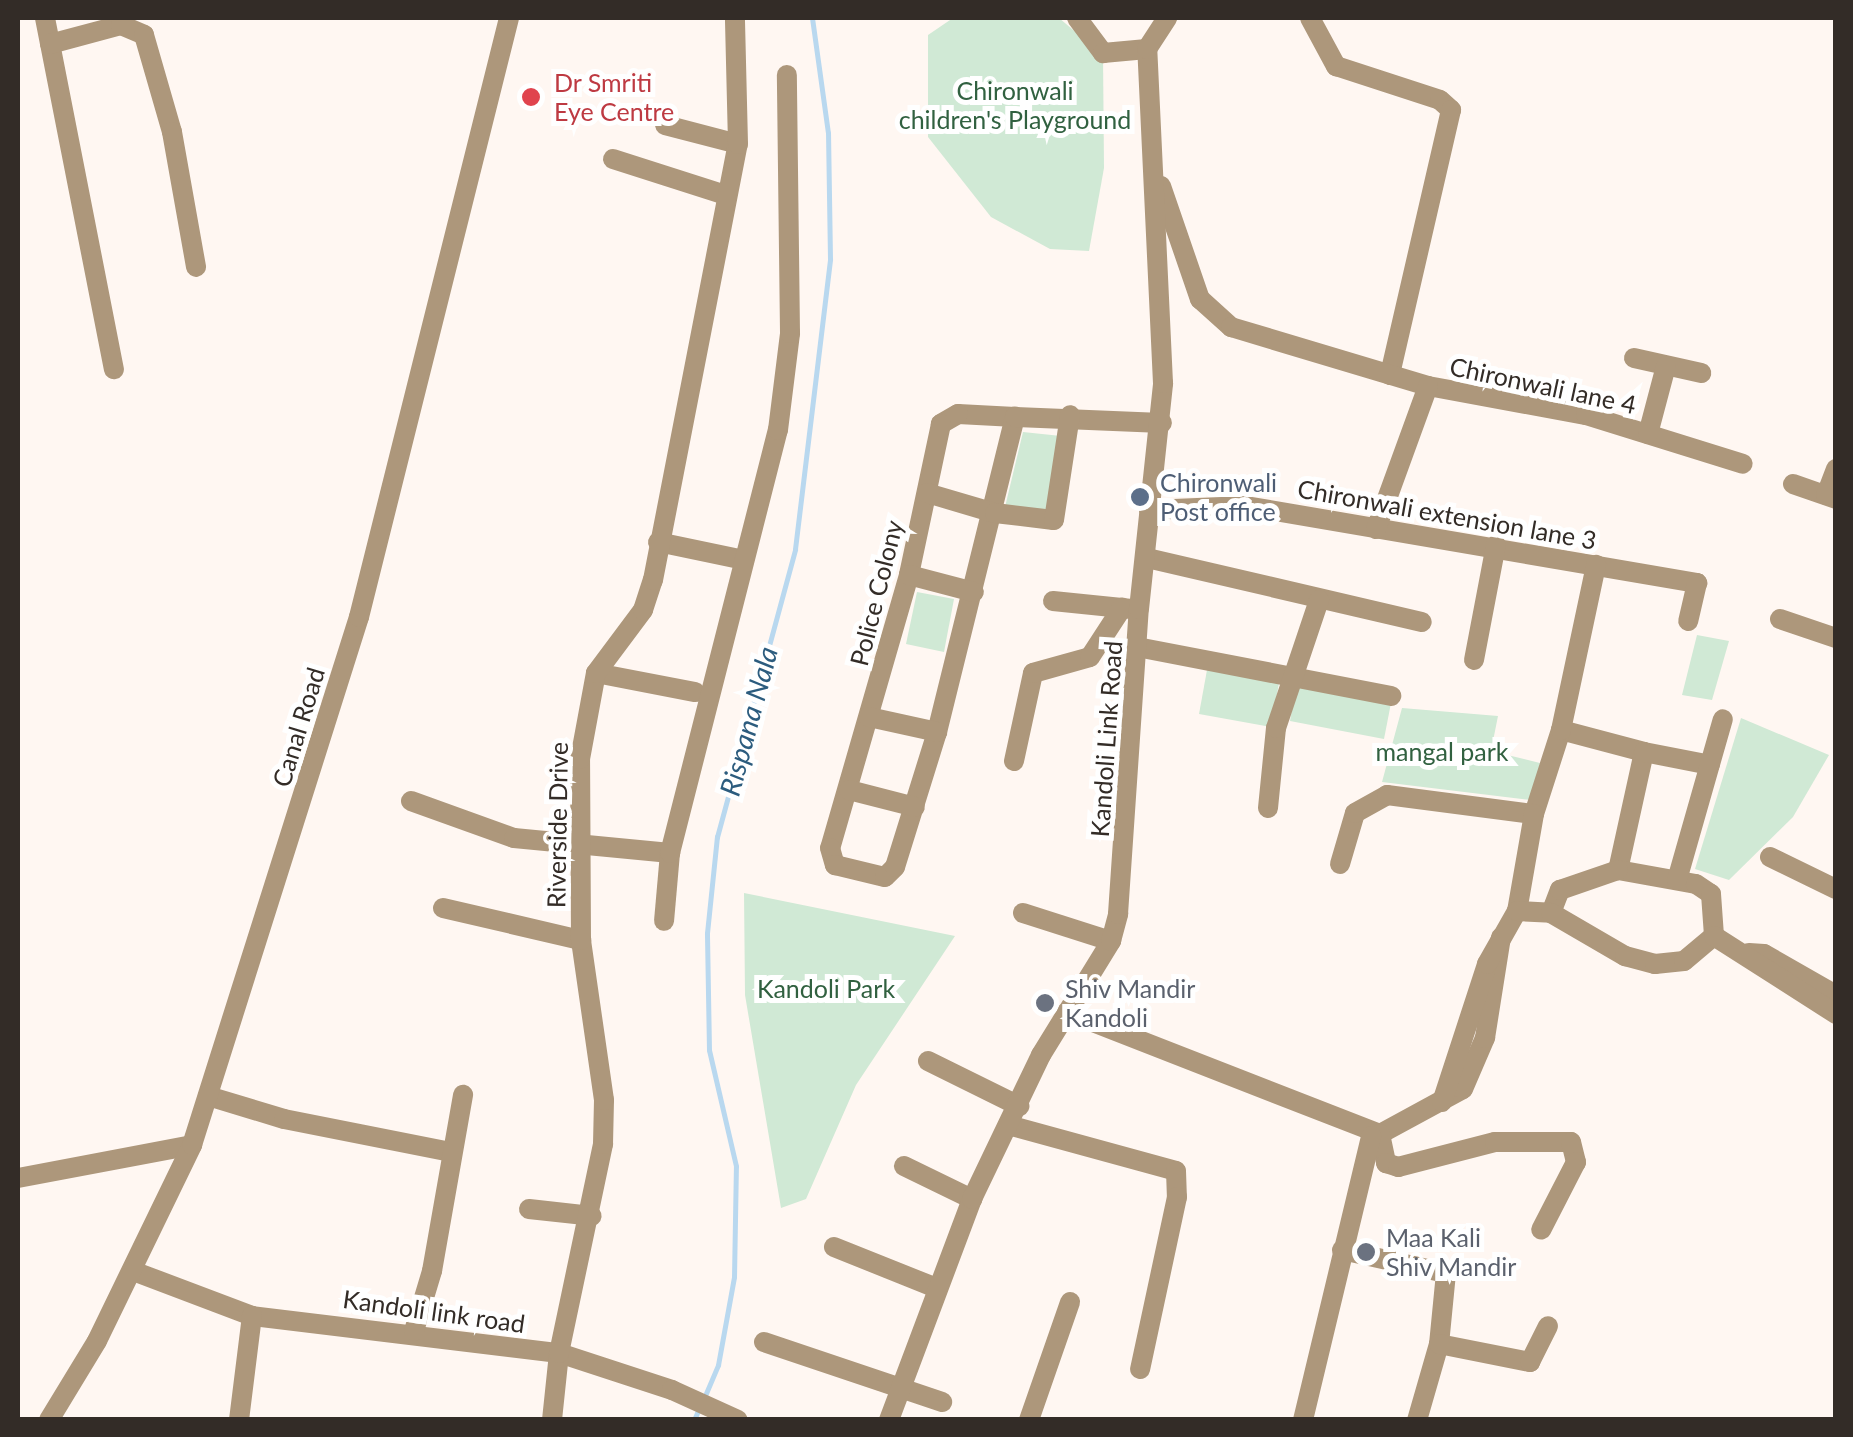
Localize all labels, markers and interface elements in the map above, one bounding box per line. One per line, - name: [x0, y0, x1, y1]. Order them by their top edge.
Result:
- place label: Dr Smriti Eye Centre: [554, 68, 674, 127]
- park label: Chironwali children's Playground: [899, 76, 1131, 135]
- marker: Dr Smriti Eye Centre: [518, 84, 544, 110]
- street label: Chironwali lane 4: [1447, 351, 1639, 419]
- place label: Chironwali Post office: [1160, 468, 1277, 527]
- street label: Chironwali extension lane 3: [1295, 473, 1599, 555]
- marker: Chironwali Post office: [1129, 486, 1151, 508]
- street label: Police Colony: [843, 517, 909, 669]
- street label: Kandoli Link Road: [1084, 640, 1128, 838]
- water label: Rispana Nala: [712, 643, 784, 799]
- street label: Canal Road: [266, 664, 330, 790]
- park label: mangal park: [1376, 736, 1508, 766]
- street label: Riverside Drive: [541, 742, 573, 908]
- park label: Kandoli Park: [757, 973, 895, 1003]
- place label: Shiv Mandir Kandoli: [1065, 974, 1196, 1033]
- marker: Shiv Mandir Kandoli: [1034, 992, 1056, 1014]
- place label: Maa Kali Shiv Mandir: [1386, 1223, 1517, 1282]
- marker: Maa Kali Shiv Mandir: [1355, 1241, 1377, 1263]
- street label: Kandoli link road: [341, 1283, 527, 1339]

